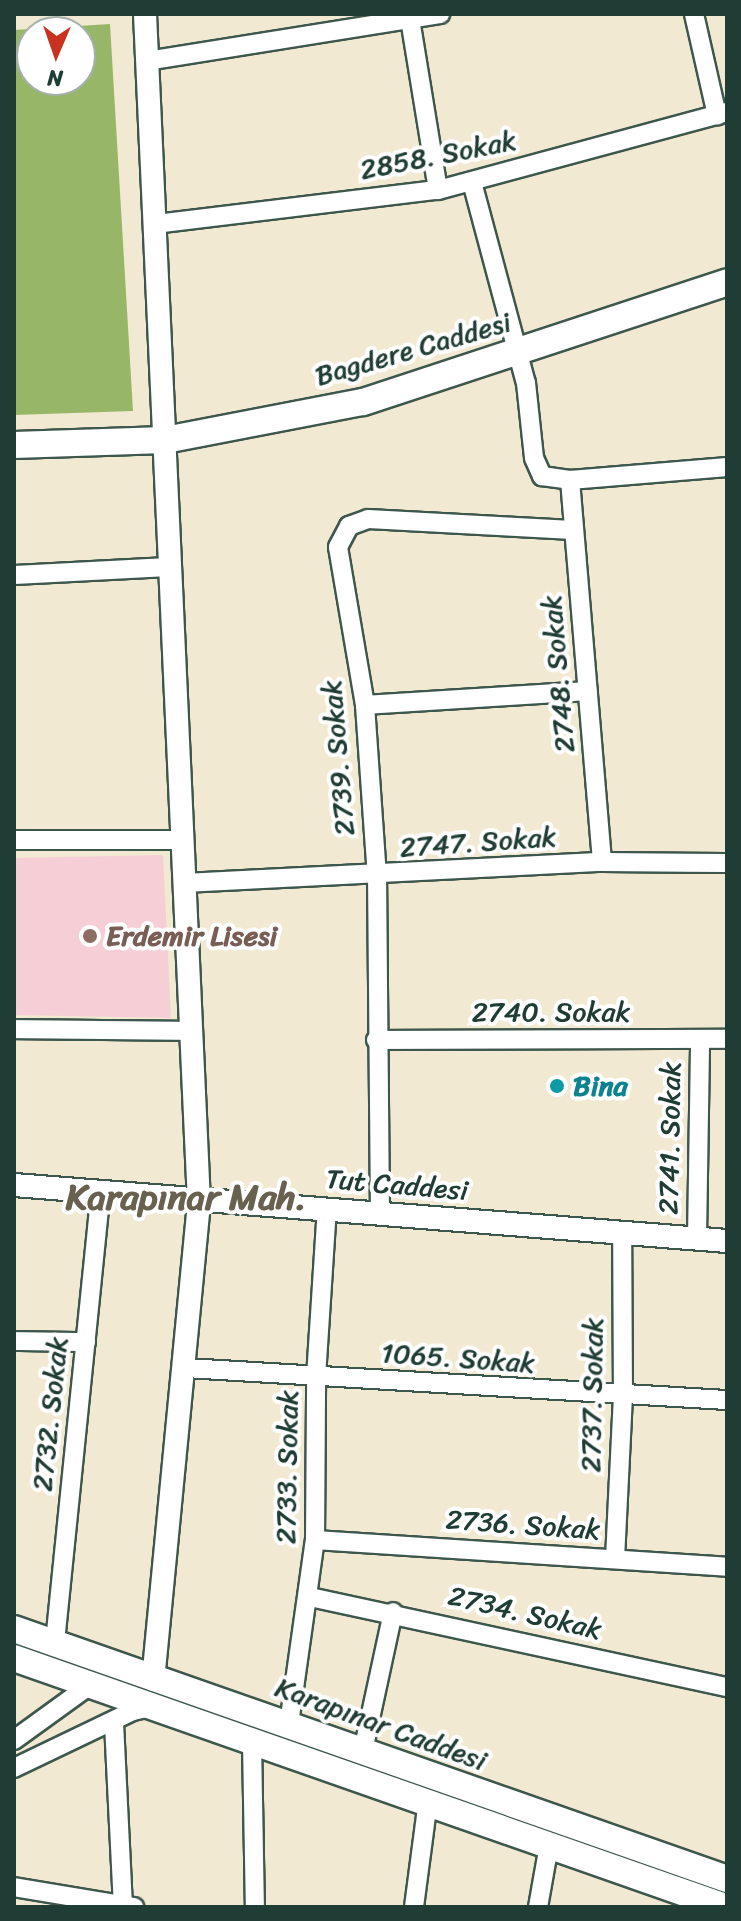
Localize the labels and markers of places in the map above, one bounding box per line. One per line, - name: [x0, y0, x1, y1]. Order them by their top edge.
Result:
- place label: Erdemir Lisesi: [106, 919, 279, 953]
- marker: Erdemir Lisesi: [81, 927, 99, 945]
- place label: Bina: [573, 1069, 628, 1103]
- marker: Bina: [548, 1077, 566, 1095]

